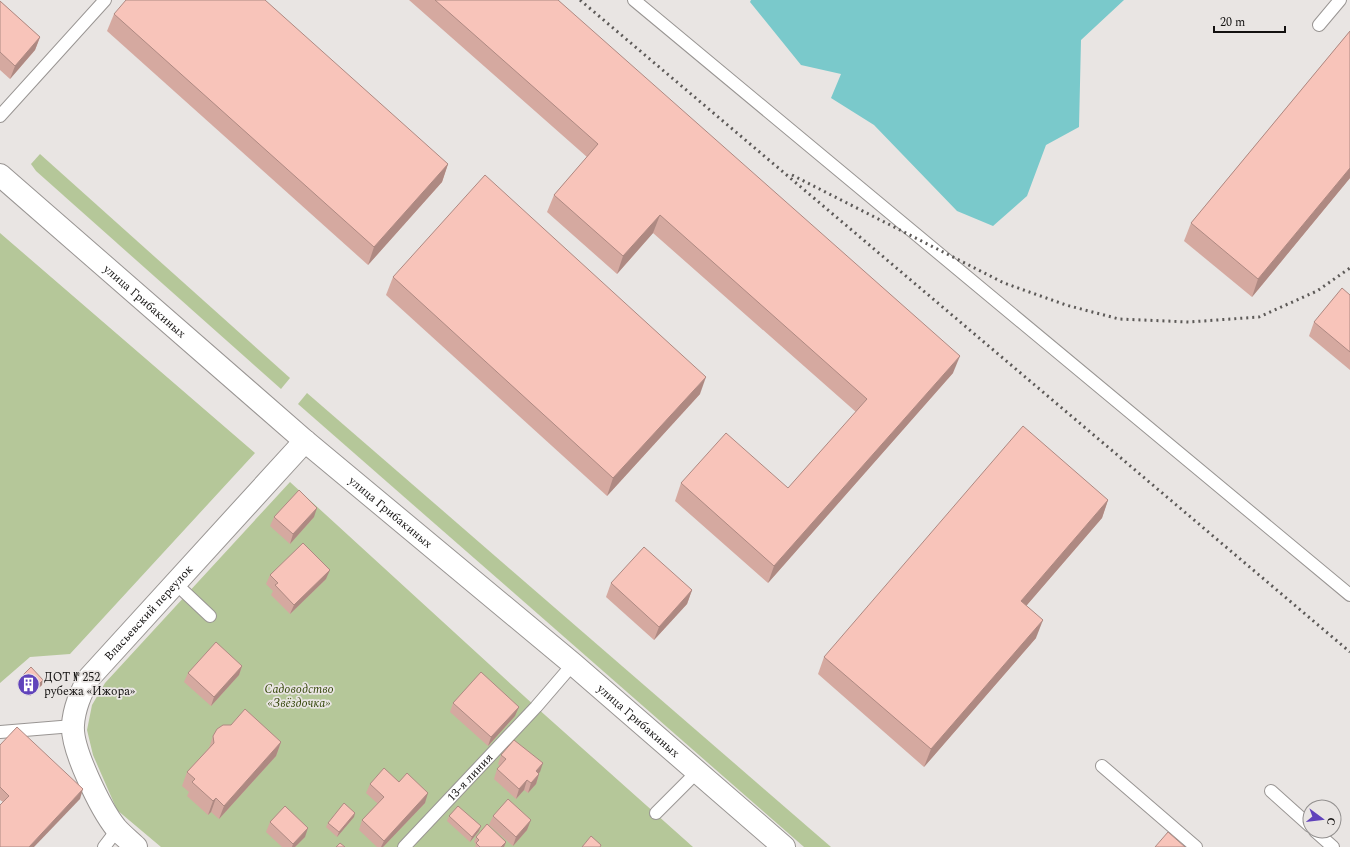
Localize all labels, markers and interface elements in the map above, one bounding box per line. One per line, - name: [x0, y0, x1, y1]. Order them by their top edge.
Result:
- scale bar: [1214, 8, 1285, 34]
- text: 20 m: [1220, 13, 1245, 32]
- street label: улица Грибакиных: [98, 259, 190, 343]
- street label: улица Грибакиных: [343, 471, 436, 553]
- street label: Власьевский переулок: [100, 560, 198, 665]
- place label: ДОТ № 252 рубежа «Ижора»: [44, 668, 135, 701]
- building icon: ДОТ № 252 рубежа «Ижора»: [16, 671, 42, 697]
- street label: улица Грибакиных: [592, 679, 684, 763]
- park label: Садоводство «Звёздочка»: [264, 680, 334, 713]
- street label: 13-я линия: [443, 749, 498, 806]
- north arrow: [1302, 799, 1342, 839]
- text: С: [1322, 815, 1340, 828]

